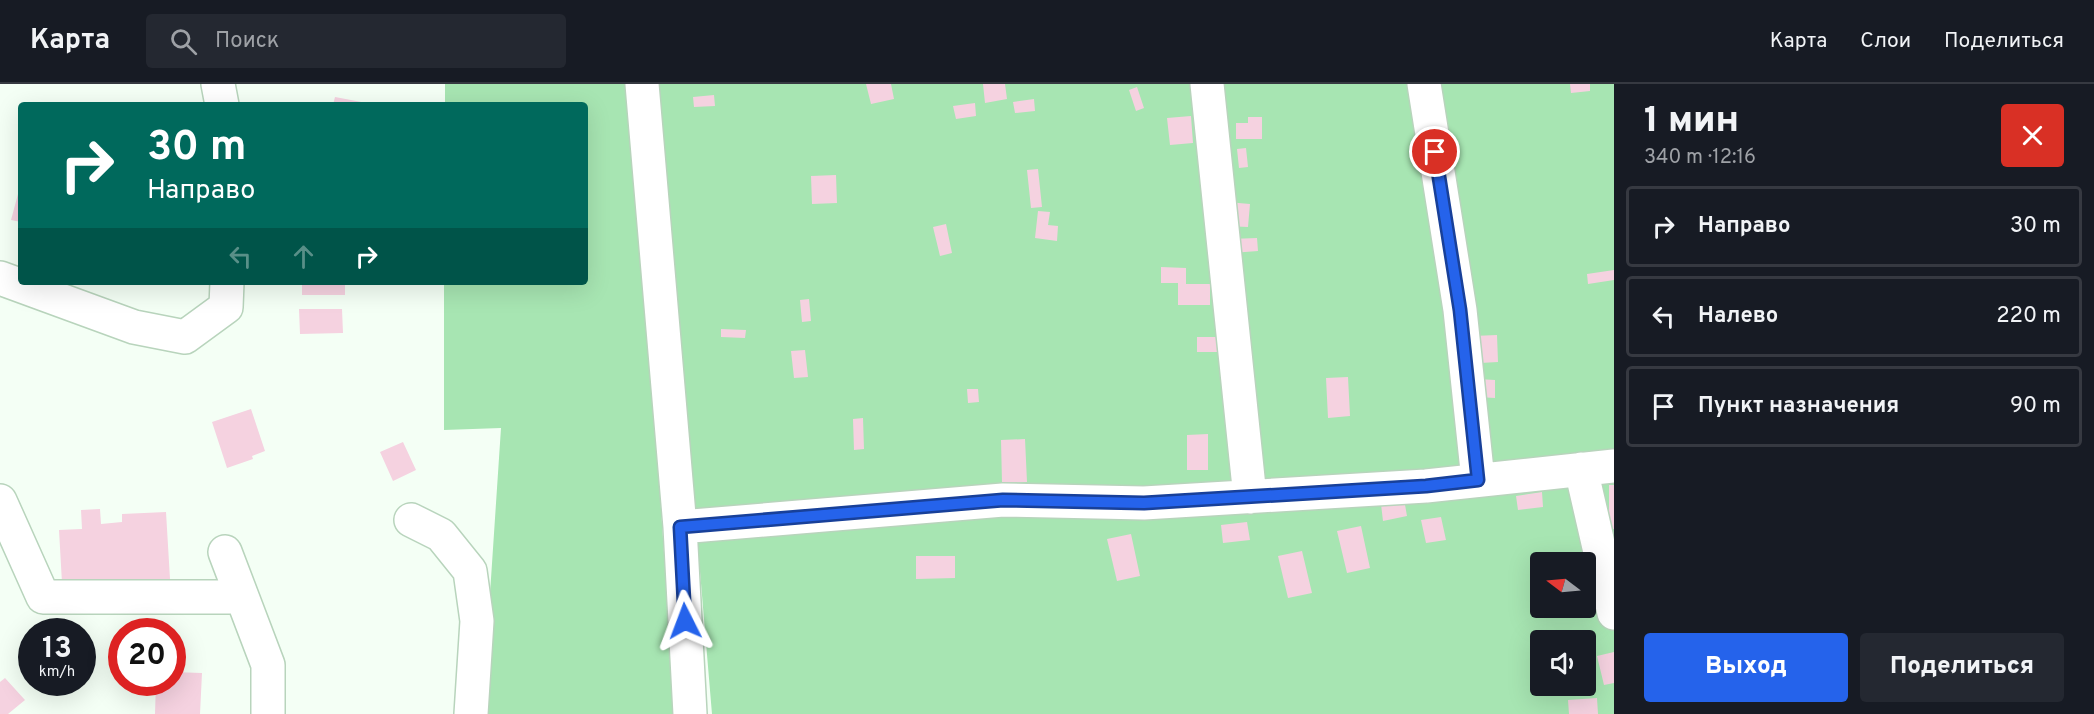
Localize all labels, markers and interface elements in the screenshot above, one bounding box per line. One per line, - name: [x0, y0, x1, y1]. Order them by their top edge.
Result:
- search box: [146, 14, 566, 68]
- text: Карта: [30, 23, 110, 59]
- icon: search: [167, 25, 200, 58]
- text: Поиск: [215, 28, 279, 55]
- text: Карта: [1770, 28, 1827, 55]
- text: Слои: [1860, 28, 1911, 55]
- text: Поделиться: [1944, 28, 2064, 55]
- text: 1 мин: [1644, 99, 1739, 145]
- button: close: [2001, 104, 2064, 167]
- text: 30 m: [147, 122, 246, 175]
- icon: right: [48, 126, 126, 204]
- pin: [1409, 126, 1460, 177]
- icon: arrive: [1418, 135, 1451, 168]
- text: 340 m · 12:16: [1644, 145, 1756, 171]
- text: Направо: [147, 174, 255, 208]
- icon: right: [1647, 210, 1680, 243]
- text: Направо: [1698, 213, 1790, 240]
- text: 30 m: [2010, 213, 2061, 240]
- icon: left: [224, 240, 257, 273]
- icon: ahead: [287, 240, 320, 273]
- icon: right: [350, 240, 383, 273]
- icon: left: [1647, 300, 1680, 333]
- text: Налево: [1698, 303, 1778, 330]
- text: 220 m: [1996, 303, 2061, 330]
- icon: arrive: [1647, 390, 1680, 423]
- text: Пункт назначения: [1698, 393, 1899, 420]
- text: 90 m: [2010, 393, 2061, 420]
- north arrow: [1530, 552, 1596, 618]
- map controls: [1530, 552, 1596, 696]
- position arrow: [653, 589, 717, 653]
- speed limit sign: 20: [108, 618, 186, 696]
- button: sound: [1530, 630, 1596, 696]
- text: 13: [42, 631, 72, 668]
- button: Выход: [1644, 633, 1848, 702]
- button: Поделиться: [1860, 633, 2064, 702]
- text: km/h: [39, 663, 75, 682]

